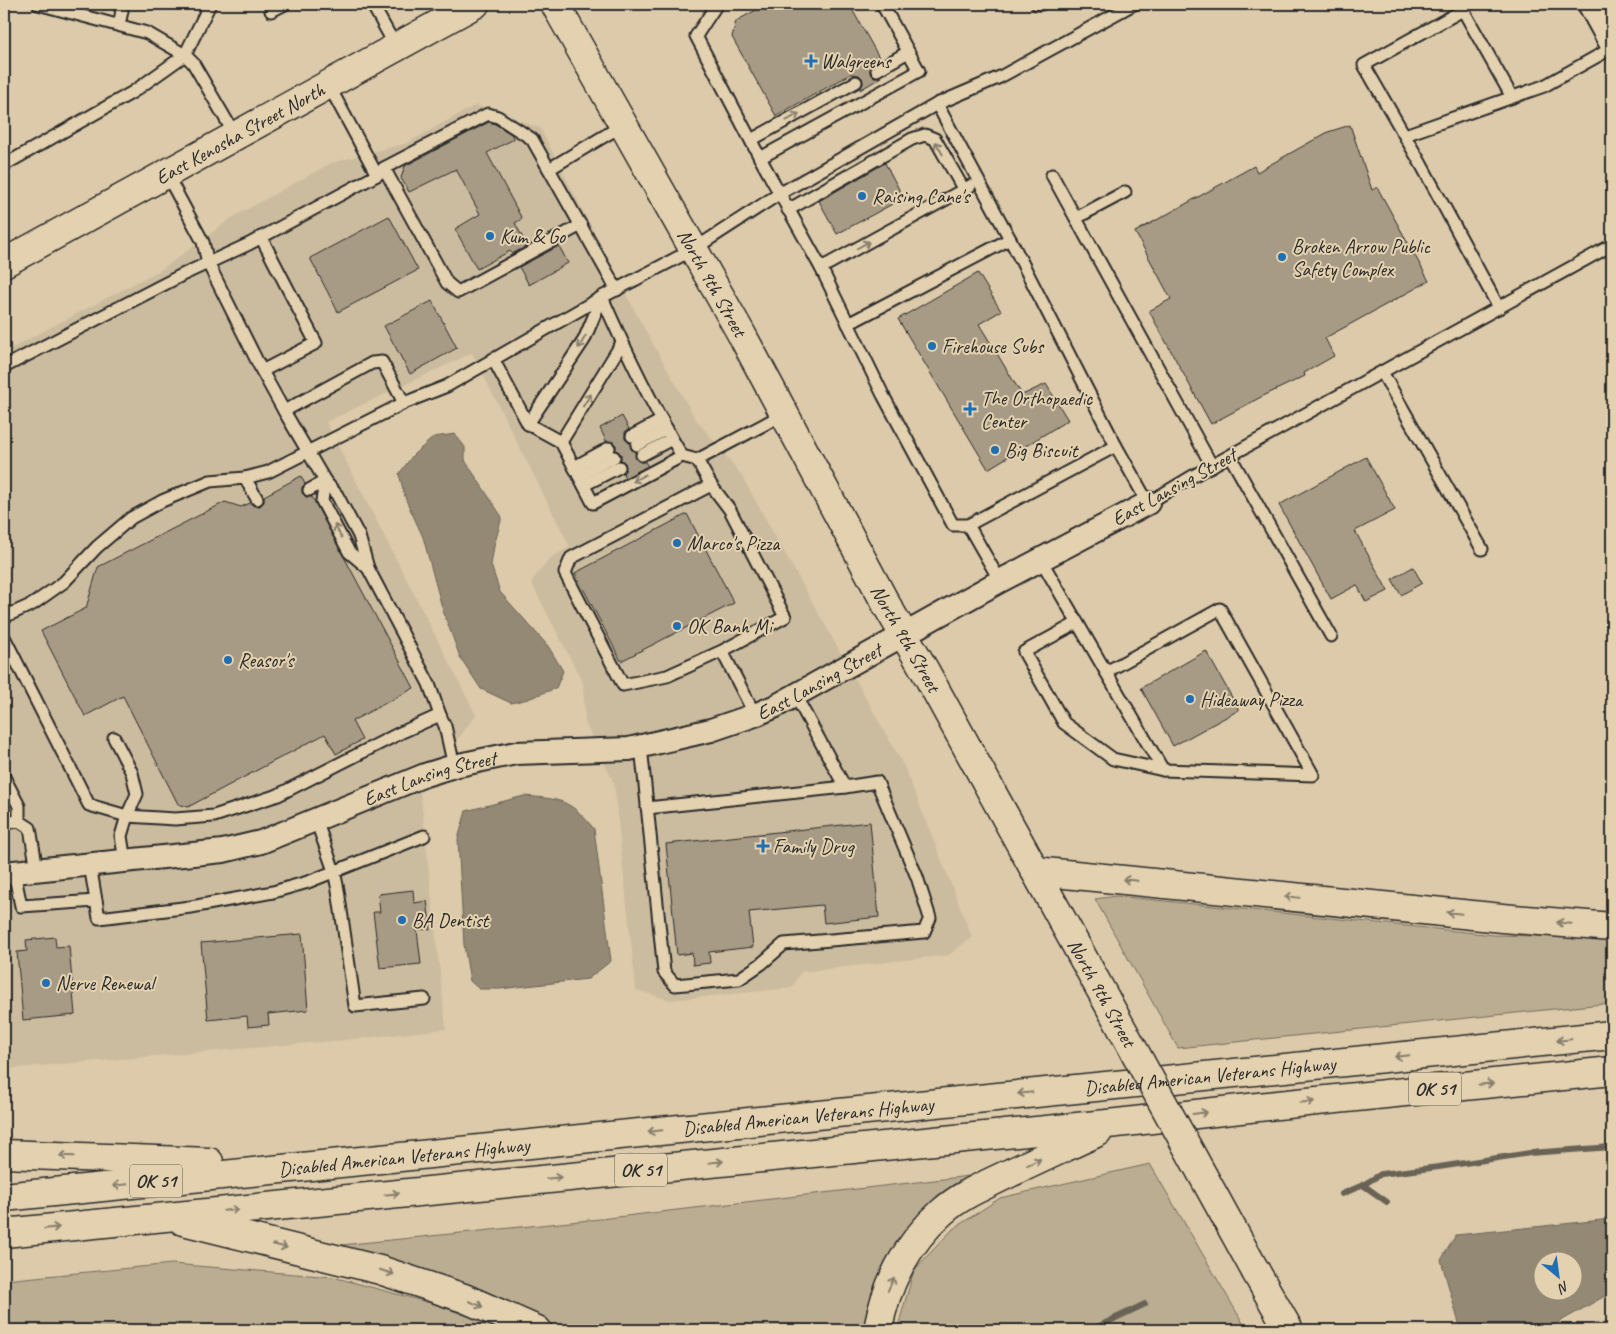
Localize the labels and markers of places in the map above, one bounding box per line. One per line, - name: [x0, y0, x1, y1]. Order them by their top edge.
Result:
- place label: Walgreens: [821, 49, 893, 74]
- marker: Walgreens: [805, 55, 817, 67]
- place label: Raising Cane's: [872, 184, 972, 209]
- marker: Raising Cane's: [856, 190, 868, 202]
- place label: Kum & Go: [500, 224, 566, 249]
- marker: Kum & Go: [484, 230, 496, 242]
- place label: Broken Arrow Public Safety Complex: [1292, 234, 1430, 282]
- marker: Broken Arrow Public Safety Complex: [1276, 251, 1288, 263]
- place label: Firehouse Subs: [942, 334, 1045, 359]
- marker: Firehouse Subs: [926, 340, 938, 352]
- place label: The Orthopaedic Center: [981, 386, 1093, 434]
- marker: The Orthopaedic Center: [963, 402, 977, 416]
- place label: Big Biscuit: [1005, 438, 1080, 463]
- marker: Big Biscuit: [989, 444, 1001, 456]
- place label: Marco's Pizza: [687, 531, 781, 556]
- marker: Marco's Pizza: [671, 537, 683, 549]
- place label: OK Banh Mi: [687, 614, 774, 639]
- marker: OK Banh Mi: [671, 620, 683, 632]
- place label: Reasor's: [238, 648, 295, 673]
- marker: Reasor's: [222, 654, 234, 666]
- place label: Hideaway Pizza: [1200, 687, 1304, 712]
- marker: Hideaway Pizza: [1184, 693, 1196, 705]
- place label: Family Drug: [773, 834, 856, 859]
- marker: Family Drug: [757, 840, 769, 852]
- place label: BA Dentist: [412, 908, 491, 933]
- marker: BA Dentist: [396, 914, 408, 926]
- place label: Nerve Renewal: [56, 971, 157, 996]
- marker: Nerve Renewal: [40, 977, 52, 989]

